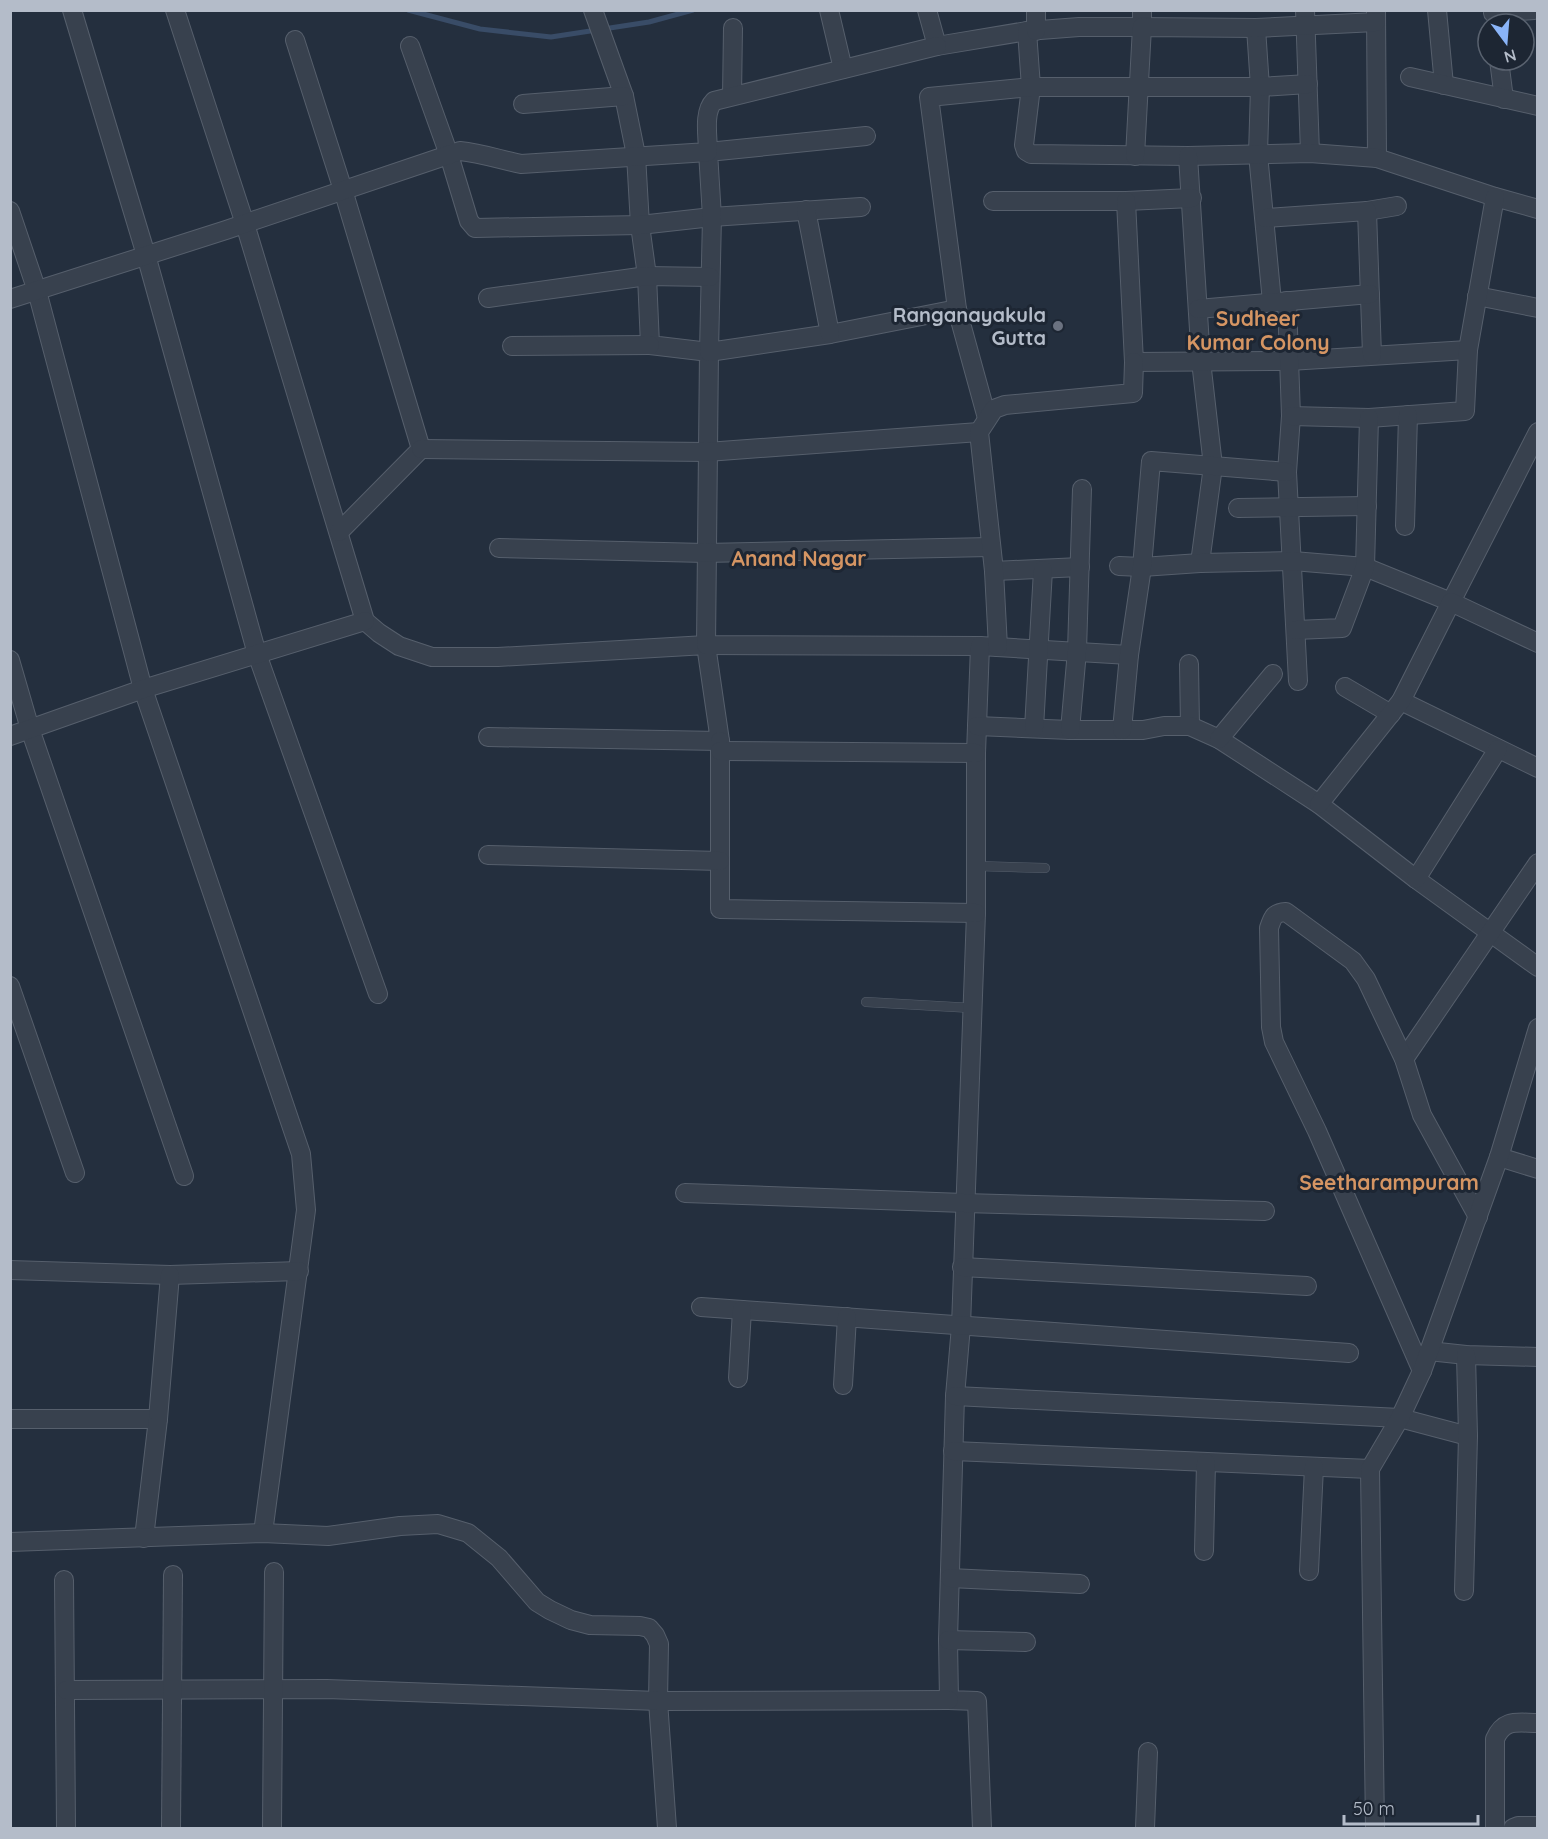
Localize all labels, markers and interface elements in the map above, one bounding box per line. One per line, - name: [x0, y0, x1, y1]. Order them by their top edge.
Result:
- north arrow: [1476, 12, 1536, 72]
- text: N: [1502, 45, 1519, 68]
- place label: Ranganayakula Gutta: [893, 302, 1046, 350]
- district label: Sudheer Kumar Colony: [1187, 305, 1329, 355]
- marker: Ranganayakula Gutta: [1051, 319, 1065, 333]
- district label: Anand Nagar: [732, 545, 866, 571]
- district label: Seetharampuram: [1299, 1169, 1479, 1195]
- scale bar: [1344, 1788, 1478, 1826]
- text: 50 m: [1353, 1797, 1395, 1820]

